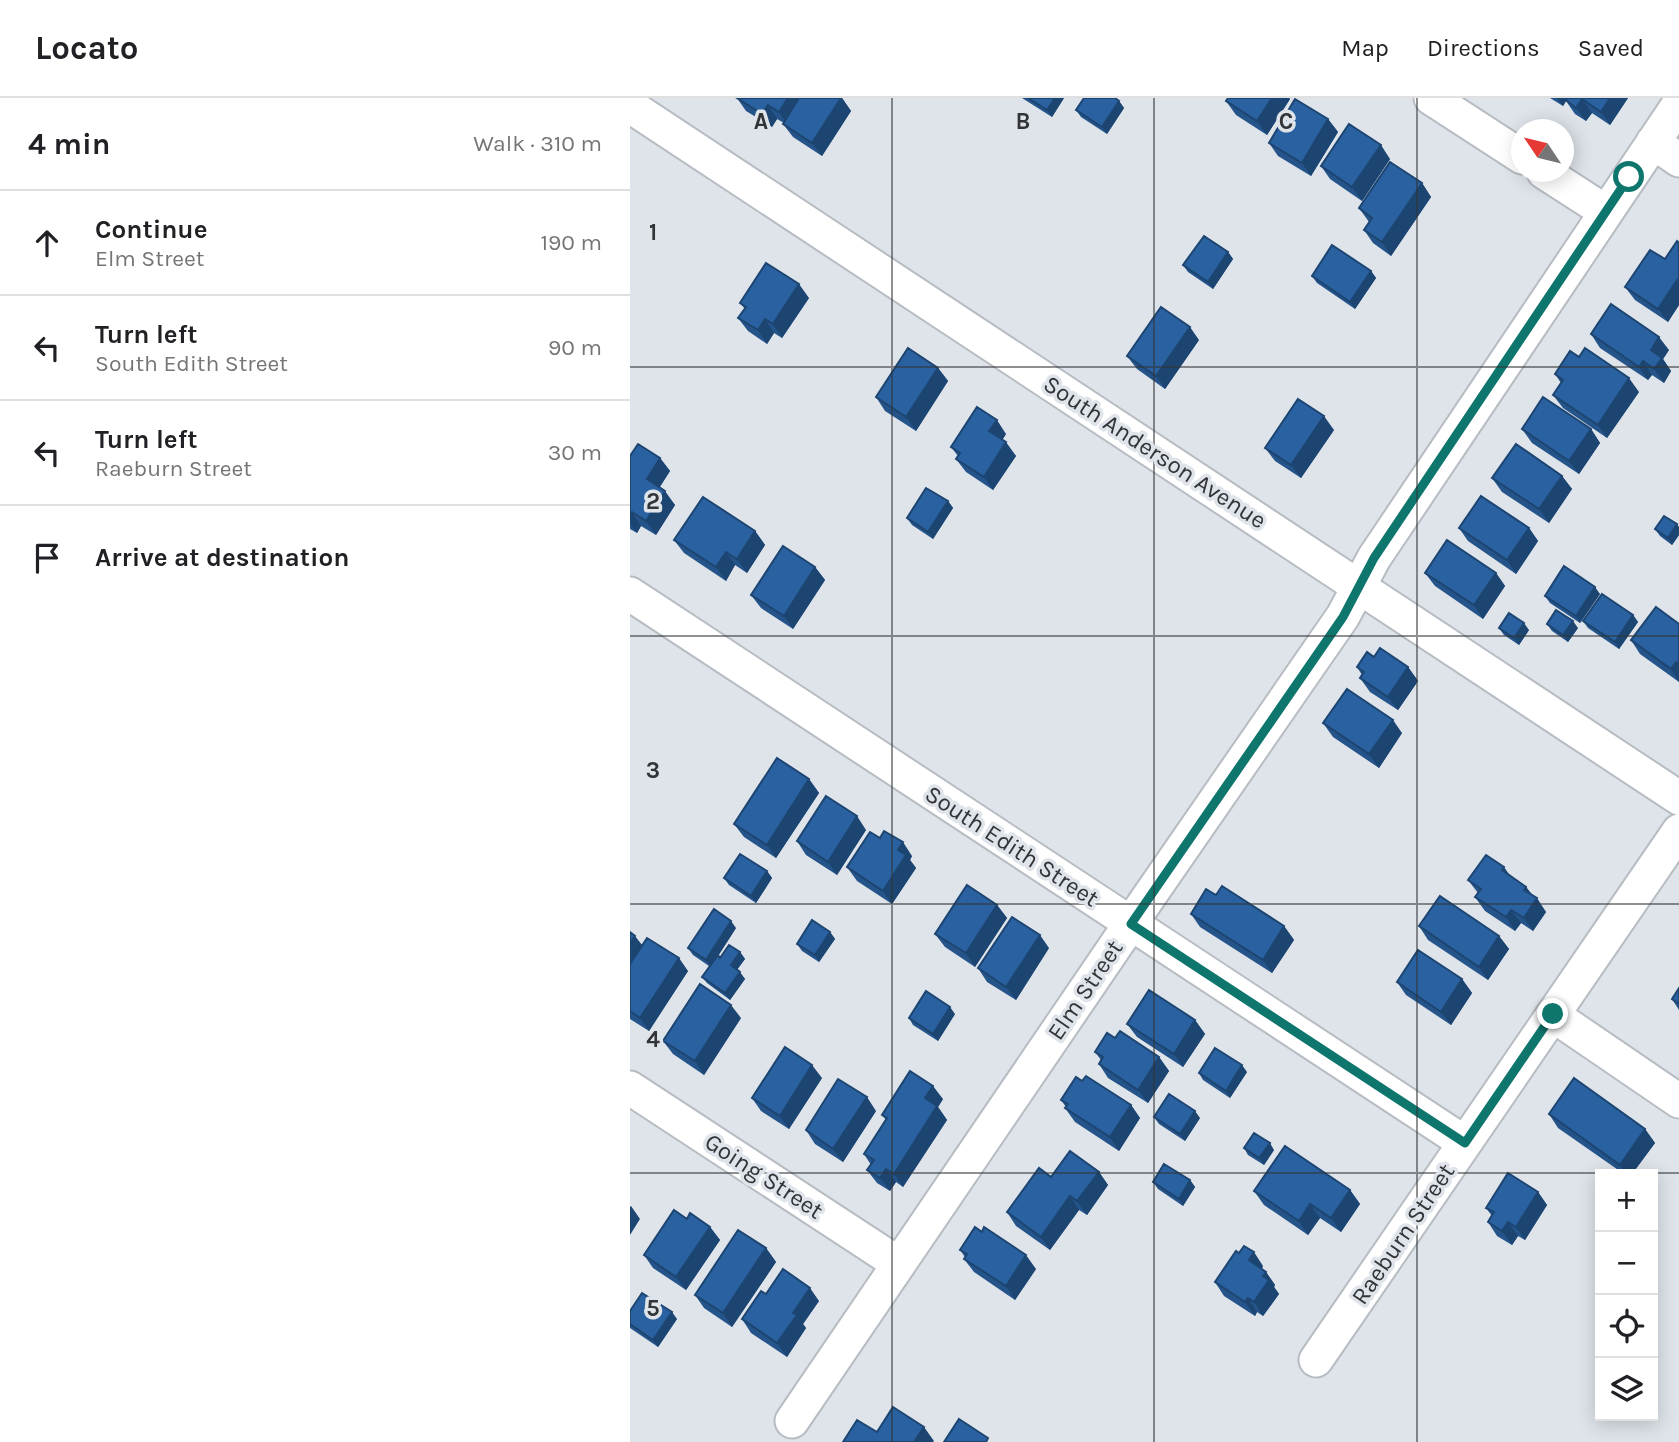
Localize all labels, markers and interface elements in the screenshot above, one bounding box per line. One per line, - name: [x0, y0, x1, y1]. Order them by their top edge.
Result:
- text: Locato: [35, 29, 138, 67]
- text: Map: [1341, 34, 1389, 62]
- text: Directions: [1427, 34, 1540, 62]
- text: Saved: [1578, 34, 1644, 62]
- text: A: [754, 108, 768, 135]
- text: B: [1016, 108, 1030, 135]
- text: C: [1279, 108, 1293, 135]
- north arrow: [1511, 119, 1574, 182]
- text: 4 min: [28, 126, 110, 162]
- text: Walk · 310 m: [473, 130, 602, 157]
- route start: [1613, 161, 1644, 192]
- text: Continue: [95, 214, 207, 245]
- text: 1: [649, 219, 657, 246]
- icon: ahead: [28, 224, 66, 262]
- text: 190 m: [540, 229, 602, 256]
- text: Elm Street: [95, 245, 204, 272]
- text: Turn left: [95, 319, 197, 350]
- icon: left: [28, 329, 66, 367]
- text: 90 m: [548, 334, 602, 361]
- text: South Edith Street: [95, 350, 288, 377]
- street label: South Anderson Avenue: [1038, 370, 1272, 534]
- text: Turn left: [95, 424, 197, 455]
- icon: left: [28, 434, 66, 472]
- text: 30 m: [548, 439, 602, 466]
- text: Raeburn Street: [95, 455, 252, 482]
- text: 2: [646, 488, 660, 515]
- icon: arrive: [28, 539, 66, 577]
- text: Arrive at destination: [95, 542, 349, 573]
- text: 3: [646, 757, 660, 784]
- street label: South Edith Street: [920, 779, 1104, 913]
- street label: Elm Street: [1041, 935, 1129, 1045]
- route end: [1537, 998, 1568, 1029]
- text: 4: [646, 1026, 660, 1053]
- street label: Going Street: [700, 1127, 828, 1225]
- street label: Raeburn Street: [1346, 1158, 1460, 1310]
- map controls: [1595, 1169, 1658, 1421]
- button: +: [1595, 1169, 1658, 1232]
- button: −: [1595, 1232, 1658, 1295]
- text: 5: [646, 1295, 660, 1322]
- button: locate: [1595, 1295, 1658, 1358]
- button: layers: [1595, 1358, 1658, 1421]

